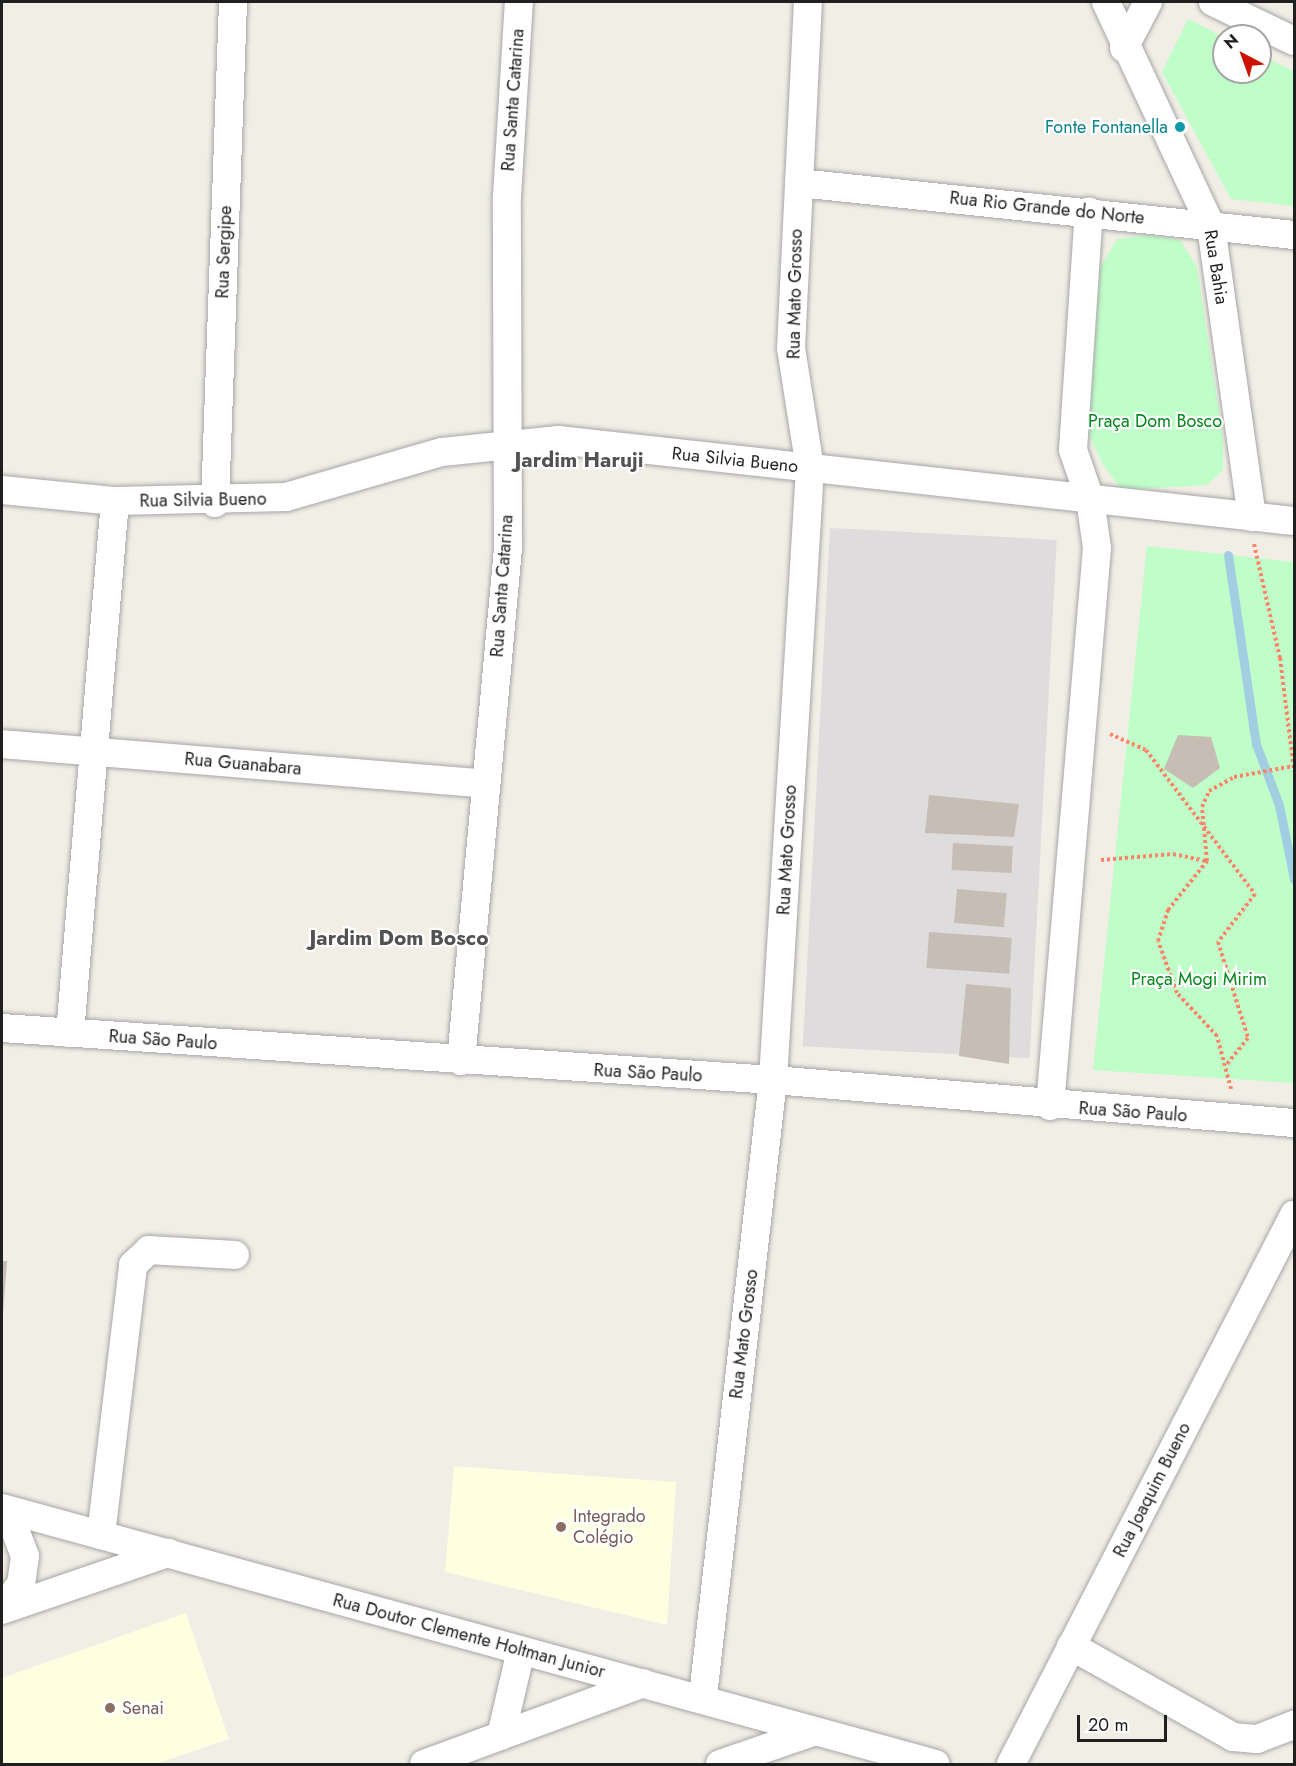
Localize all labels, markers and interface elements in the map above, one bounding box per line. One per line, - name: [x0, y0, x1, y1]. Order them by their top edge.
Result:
- north arrow: [1212, 24, 1272, 84]
- street label: Rua Santa Catarina: [497, 28, 529, 172]
- text: N: [1219, 29, 1244, 54]
- place label: Fonte Fontanella: [1045, 116, 1168, 138]
- marker: Fonte Fontanella: [1173, 120, 1187, 134]
- street label: Rua Rio Grande do Norte: [949, 187, 1145, 229]
- street label: Rua Sergipe: [212, 205, 236, 299]
- street label: Rua Bahia: [1199, 228, 1233, 306]
- street label: Rua Mato Grosso: [783, 229, 807, 359]
- park label: Praça Dom Bosco: [1088, 410, 1222, 432]
- street label: Rua Silvia Bueno: [671, 443, 799, 477]
- district label: Jardim Haruji: [514, 447, 644, 473]
- street label: Rua Silvia Bueno: [139, 488, 267, 512]
- street label: Rua Santa Catarina: [486, 514, 518, 658]
- street label: Rua Guanabara: [184, 748, 302, 780]
- street label: Rua Mato Grosso: [773, 784, 801, 916]
- district label: Jardim Dom Bosco: [309, 925, 489, 951]
- park label: Praça Mogi Mirim: [1131, 968, 1267, 990]
- street label: Rua São Paulo: [108, 1025, 218, 1055]
- street label: Rua São Paulo: [593, 1059, 703, 1087]
- street label: Rua São Paulo: [1078, 1097, 1188, 1127]
- street label: Rua Mato Grosso: [725, 1268, 763, 1400]
- street label: Rua Joaquim Bueno: [1109, 1419, 1195, 1561]
- place label: Integrado Colégio: [573, 1506, 646, 1549]
- marker: Integrado Colégio: [554, 1520, 568, 1534]
- street label: Rua Doutor Clemente Holtman Junior: [331, 1589, 607, 1683]
- place label: Senai: [122, 1697, 164, 1719]
- marker: Senai: [103, 1701, 117, 1715]
- scale bar: [1080, 1703, 1170, 1741]
- text: 20 m: [1088, 1712, 1128, 1738]

